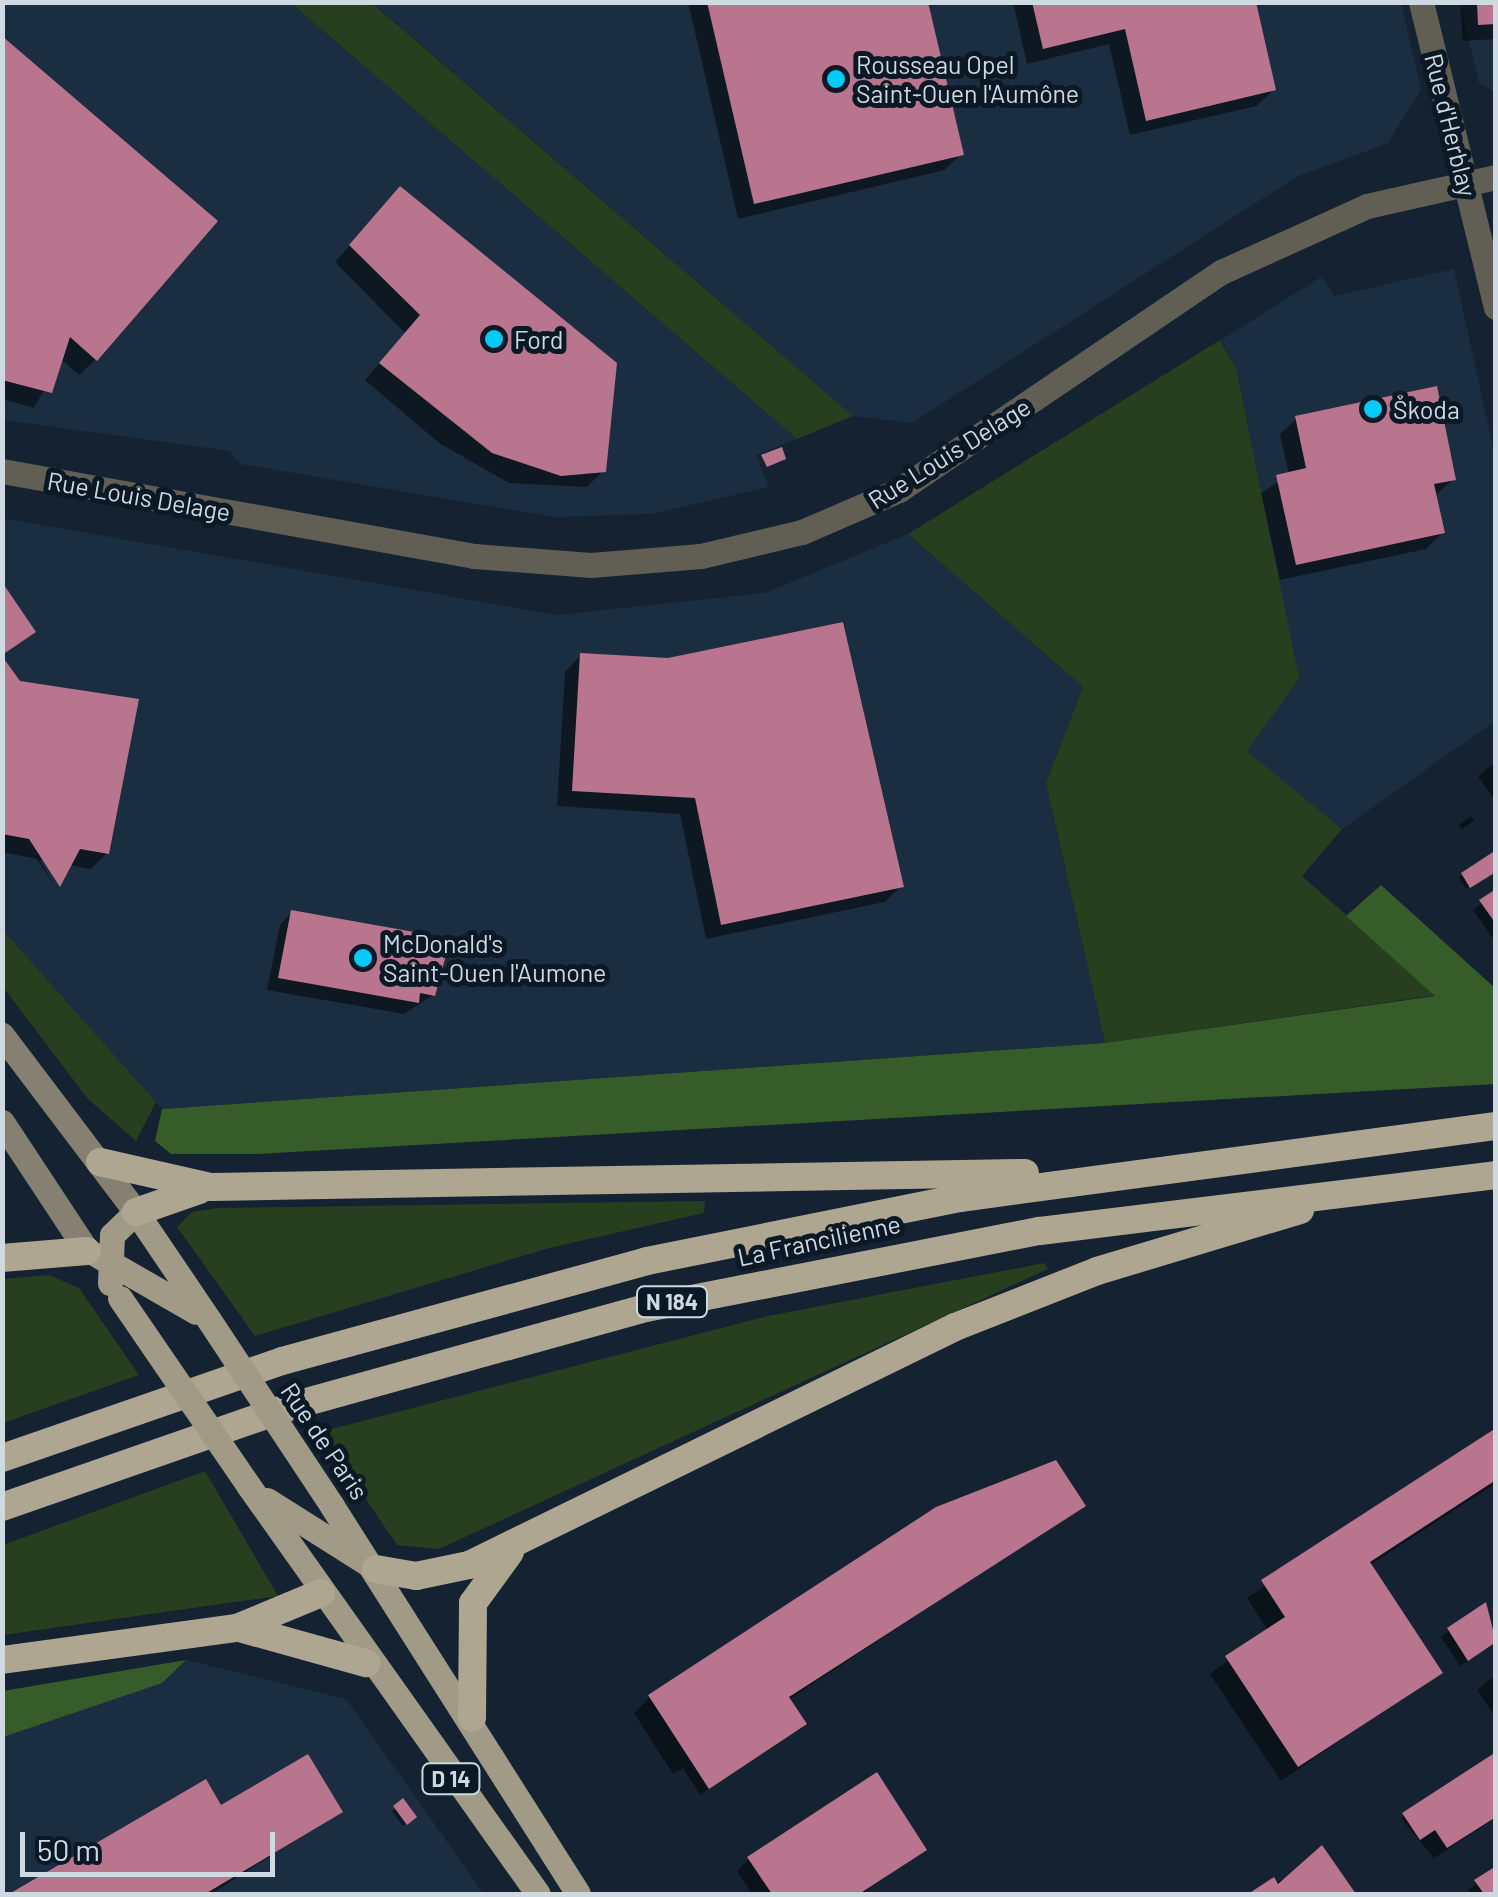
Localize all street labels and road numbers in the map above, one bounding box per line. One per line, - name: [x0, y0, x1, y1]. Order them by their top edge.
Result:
- street label: Rue d'Herblay: [1419, 50, 1483, 200]
- street label: Rue Louis Delage: [862, 391, 1036, 515]
- street label: Rue Louis Delage: [45, 465, 233, 527]
- street label: La Francilienne: [735, 1208, 903, 1272]
- road number: N 184: [634, 1285, 710, 1319]
- street label: Rue de Paris: [275, 1377, 375, 1505]
- road number: D 14: [421, 1762, 481, 1796]

